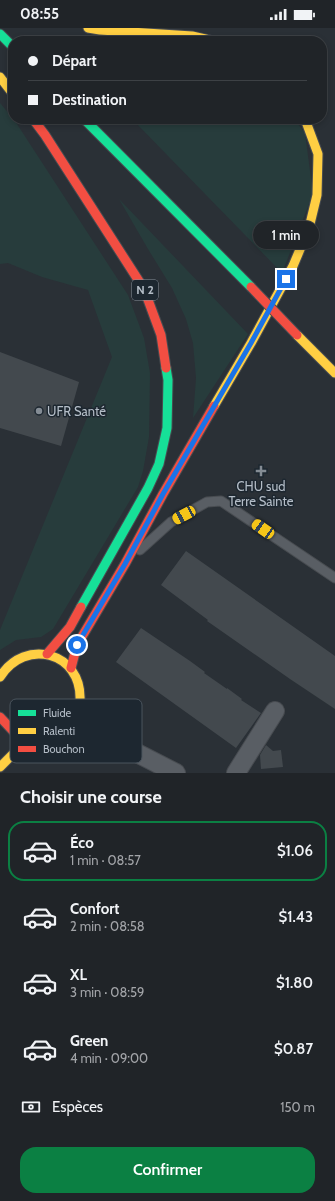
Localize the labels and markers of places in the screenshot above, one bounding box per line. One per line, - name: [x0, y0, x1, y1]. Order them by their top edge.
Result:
- place label: UFR Santé: [47, 403, 106, 419]
- marker: UFR Santé: [34, 406, 44, 416]
- marker: CHU sud Terre Sainte: [255, 465, 267, 477]
- place label: CHU sud Terre Sainte: [229, 478, 294, 509]

